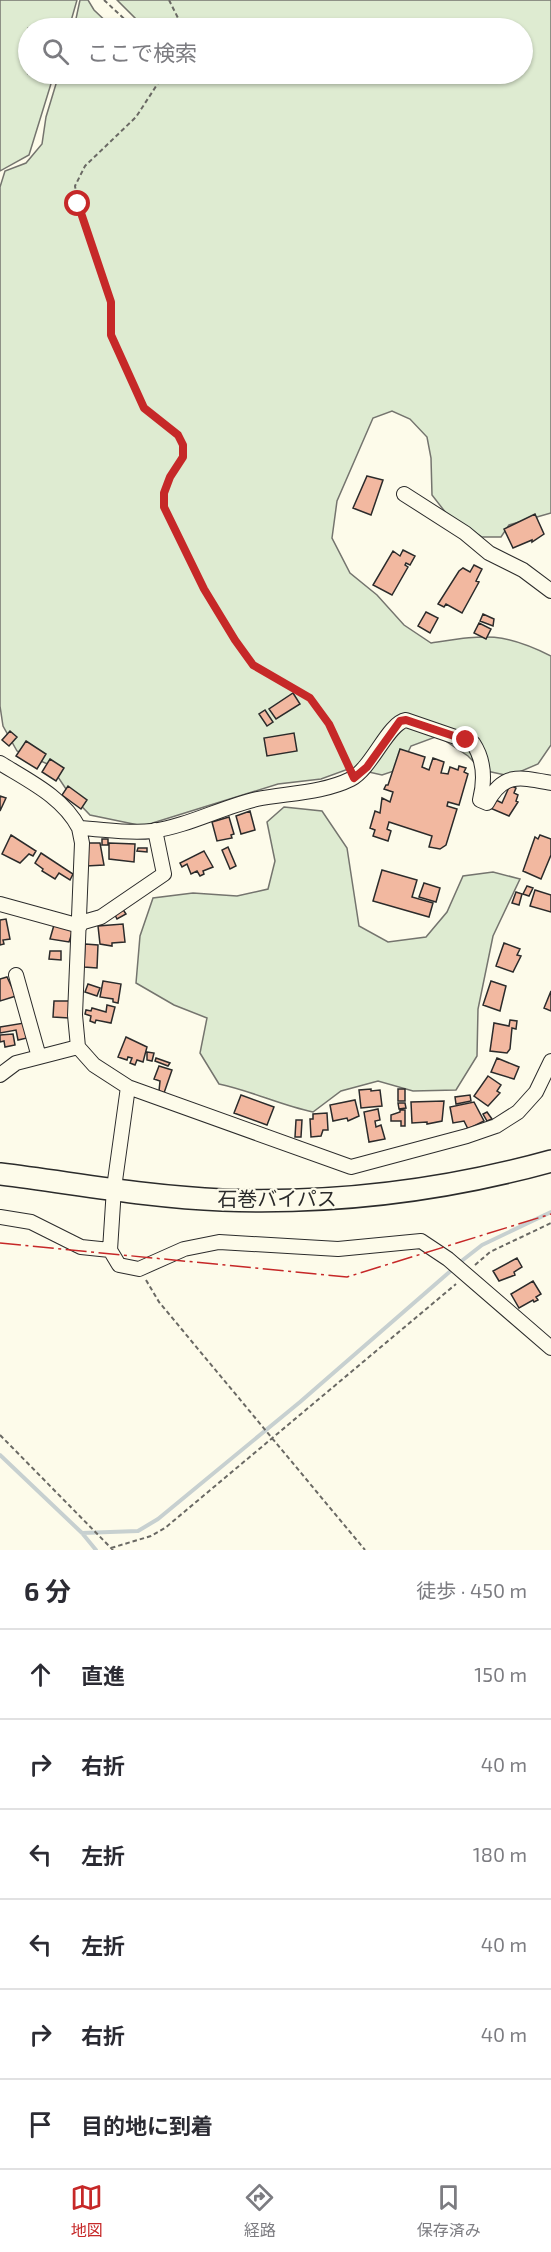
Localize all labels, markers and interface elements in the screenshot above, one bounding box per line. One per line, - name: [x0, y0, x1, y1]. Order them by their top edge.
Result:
- search box: [18, 18, 533, 84]
- icon: search: [39, 35, 72, 68]
- text: ここで検索: [87, 39, 197, 65]
- route start: [64, 190, 90, 216]
- route end: [452, 726, 478, 752]
- street label: 石巻バイパス: [217, 1186, 337, 1210]
- text: 6 分: [24, 1575, 71, 1606]
- text: 徒歩 · 450 m: [416, 1578, 527, 1602]
- icon: ahead: [24, 1658, 57, 1691]
- text: 直進: [81, 1662, 125, 1688]
- text: 150 m: [474, 1662, 527, 1686]
- icon: right: [24, 1748, 57, 1781]
- text: 右折: [81, 1752, 125, 1778]
- text: 40 m: [481, 1752, 527, 1776]
- icon: left: [24, 1838, 57, 1871]
- text: 左折: [81, 1842, 125, 1868]
- text: 180 m: [473, 1842, 527, 1866]
- icon: left: [24, 1928, 57, 1961]
- text: 左折: [81, 1932, 125, 1958]
- text: 40 m: [481, 1932, 527, 1956]
- icon: right: [24, 2018, 57, 2051]
- text: 右折: [81, 2022, 125, 2048]
- text: 40 m: [481, 2022, 527, 2046]
- icon: arrive: [24, 2108, 57, 2141]
- text: 目的地に到着: [81, 2112, 213, 2138]
- tab: 地図: [70, 2181, 103, 2241]
- tab: 経路: [243, 2181, 276, 2241]
- tab: 保存済み: [417, 2181, 481, 2241]

